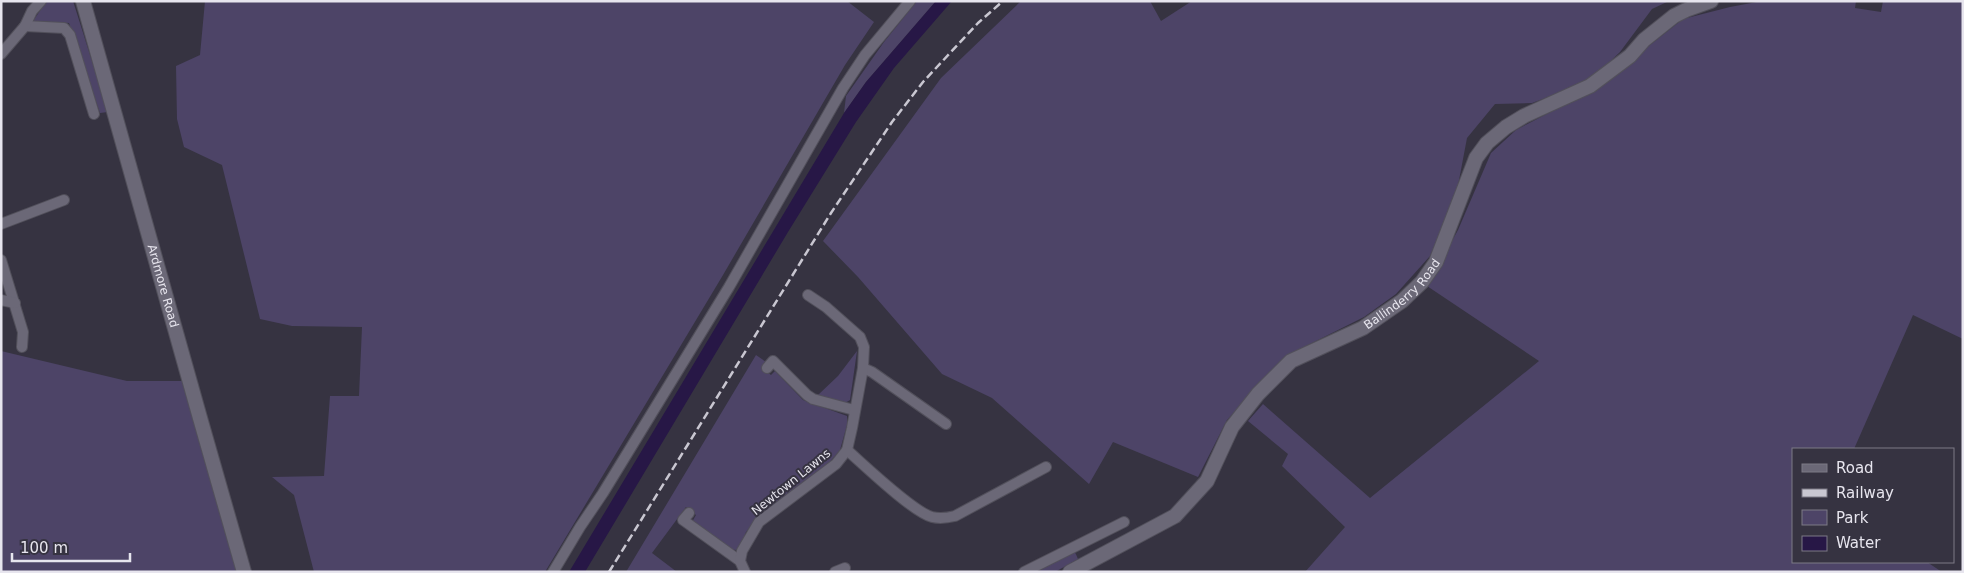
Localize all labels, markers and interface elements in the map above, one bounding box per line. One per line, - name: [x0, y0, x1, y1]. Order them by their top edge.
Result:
- street label: Ardmore Road: [145, 243, 181, 329]
- street label: Ballinderry Road: [1361, 256, 1443, 332]
- street label: Newtown Lawns: [749, 446, 833, 518]
- legend: [1792, 448, 1954, 563]
- text: Road: [1836, 459, 1874, 477]
- text: Railway: [1836, 484, 1894, 502]
- text: Park: [1836, 509, 1869, 527]
- scale bar: [12, 530, 130, 562]
- text: Water: [1836, 534, 1881, 552]
- text: 100 m: [20, 539, 68, 557]

